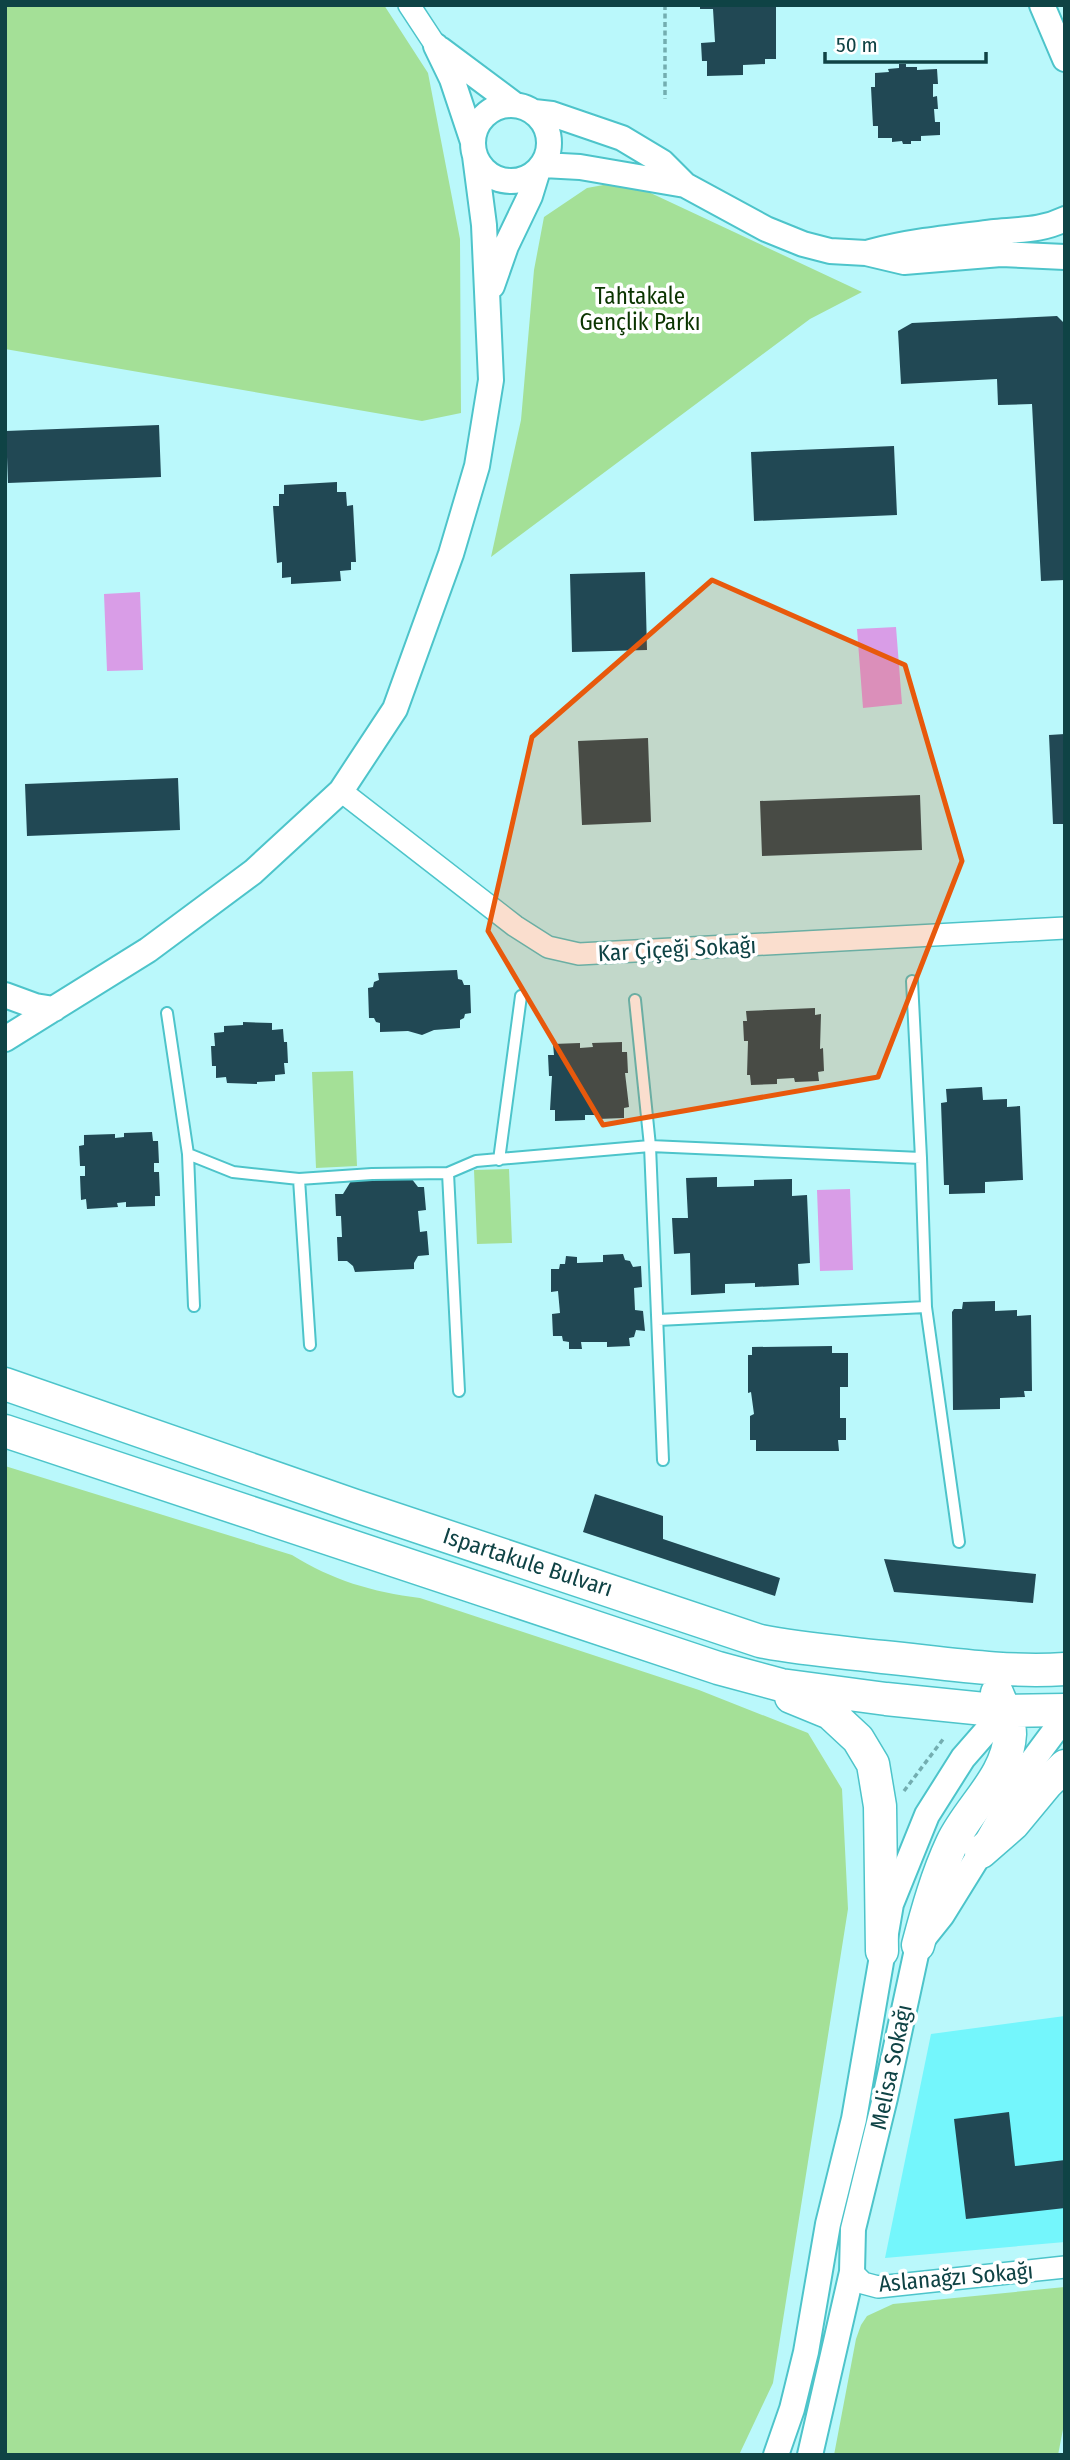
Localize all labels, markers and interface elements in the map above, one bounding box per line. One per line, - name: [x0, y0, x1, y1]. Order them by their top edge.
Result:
- scale bar: [825, 21, 986, 65]
- text: 50 m: [836, 32, 878, 58]
- park label: Tahtakale Gençlik Parkı: [579, 282, 701, 336]
- street label: Kar Çiçeği Sokağı: [597, 931, 757, 967]
- street label: Ispartakule Bulvarı: [440, 1521, 616, 1603]
- street label: Melisa Sokağı: [864, 2002, 918, 2132]
- street label: Aslanağzı Sokağı: [878, 2256, 1034, 2298]

